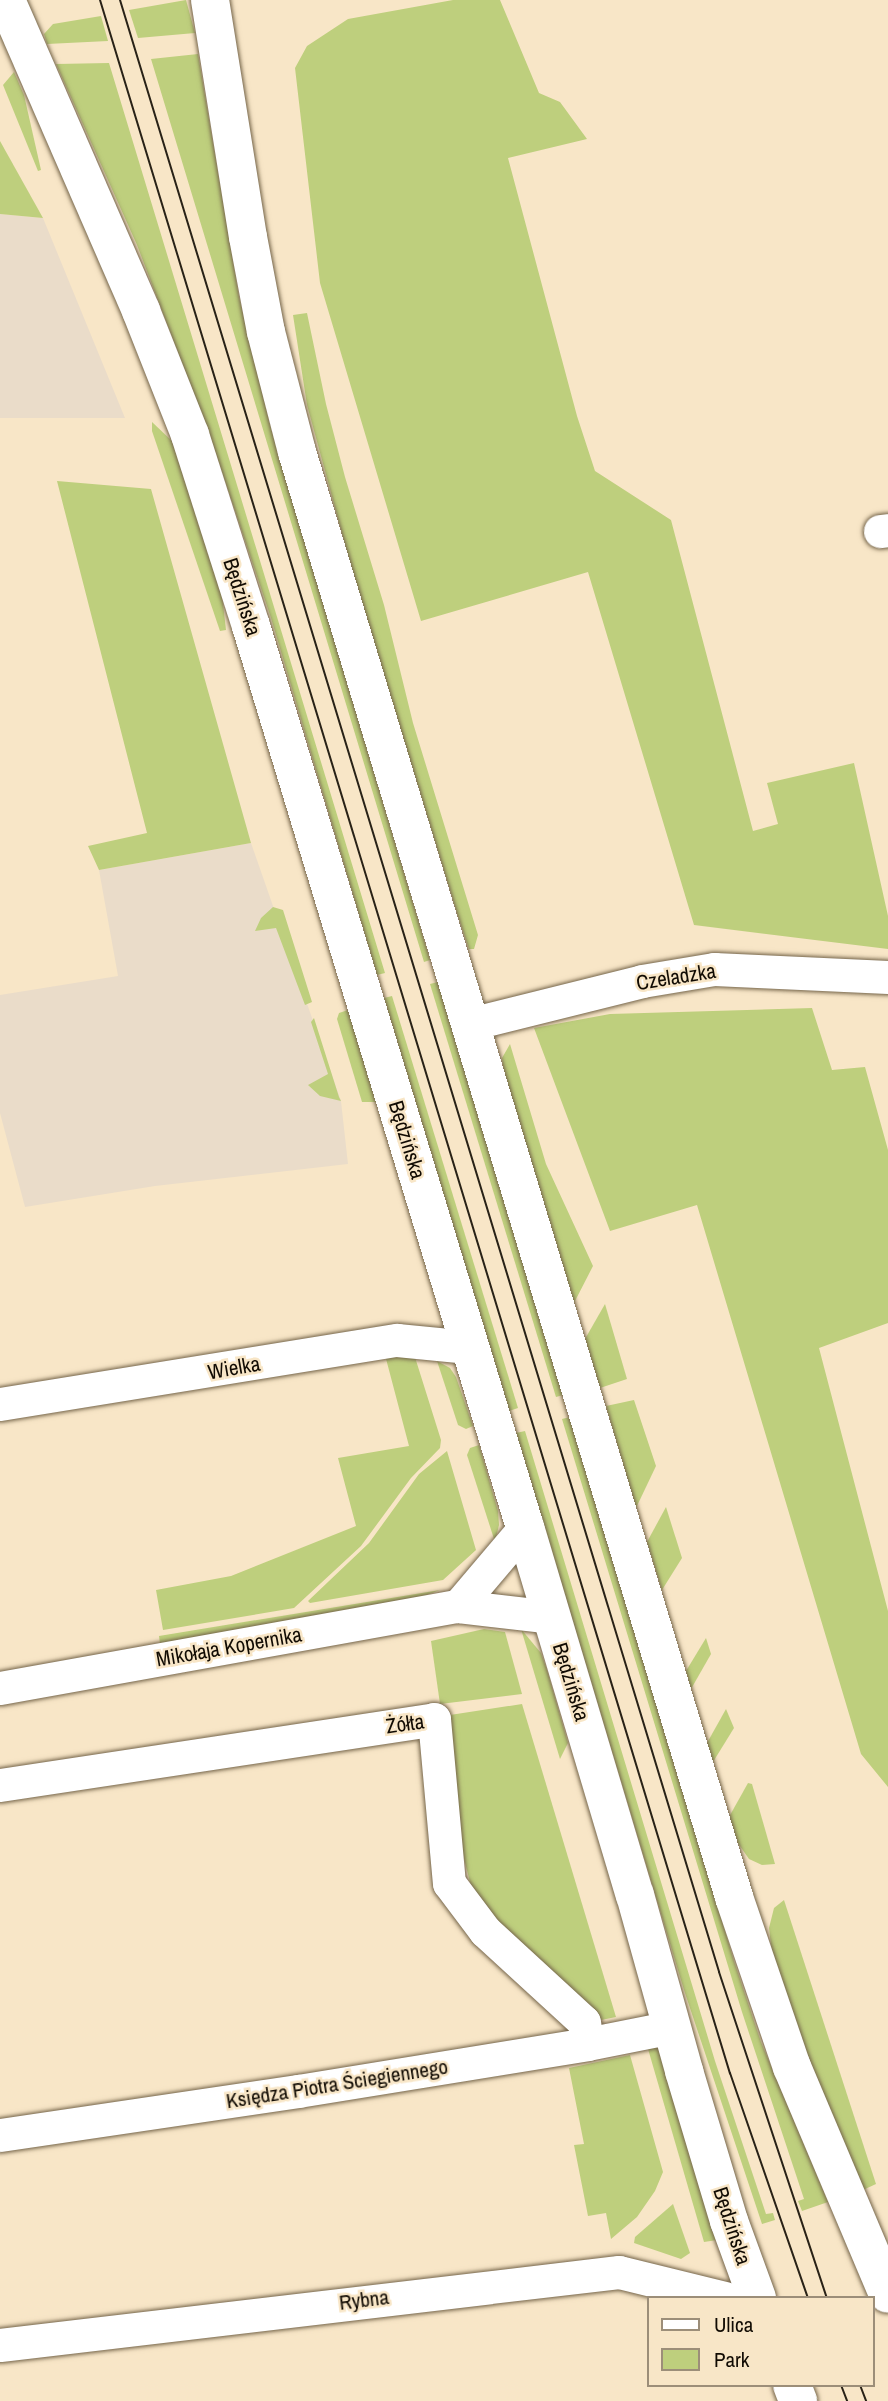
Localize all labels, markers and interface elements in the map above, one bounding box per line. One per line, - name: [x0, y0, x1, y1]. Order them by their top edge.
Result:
- street label: Będzińska: [218, 555, 266, 639]
- street label: Czeladzka: [634, 958, 718, 996]
- street label: Będzińska: [383, 1098, 431, 1182]
- street label: Wielka: [206, 1351, 262, 1385]
- street label: Mikołaja Kopernika: [154, 1622, 304, 1672]
- street label: Będzińska: [547, 1640, 595, 1724]
- street label: Żółta: [384, 1709, 426, 1739]
- street label: Księdza Piotra Ściegiennego: [224, 2054, 450, 2114]
- street label: Będzińska: [708, 2184, 756, 2268]
- street label: Rybna: [338, 2284, 390, 2316]
- legend: [646, 2296, 874, 2387]
- text: Ulica: [714, 2310, 753, 2339]
- text: Park: [714, 2345, 749, 2374]

